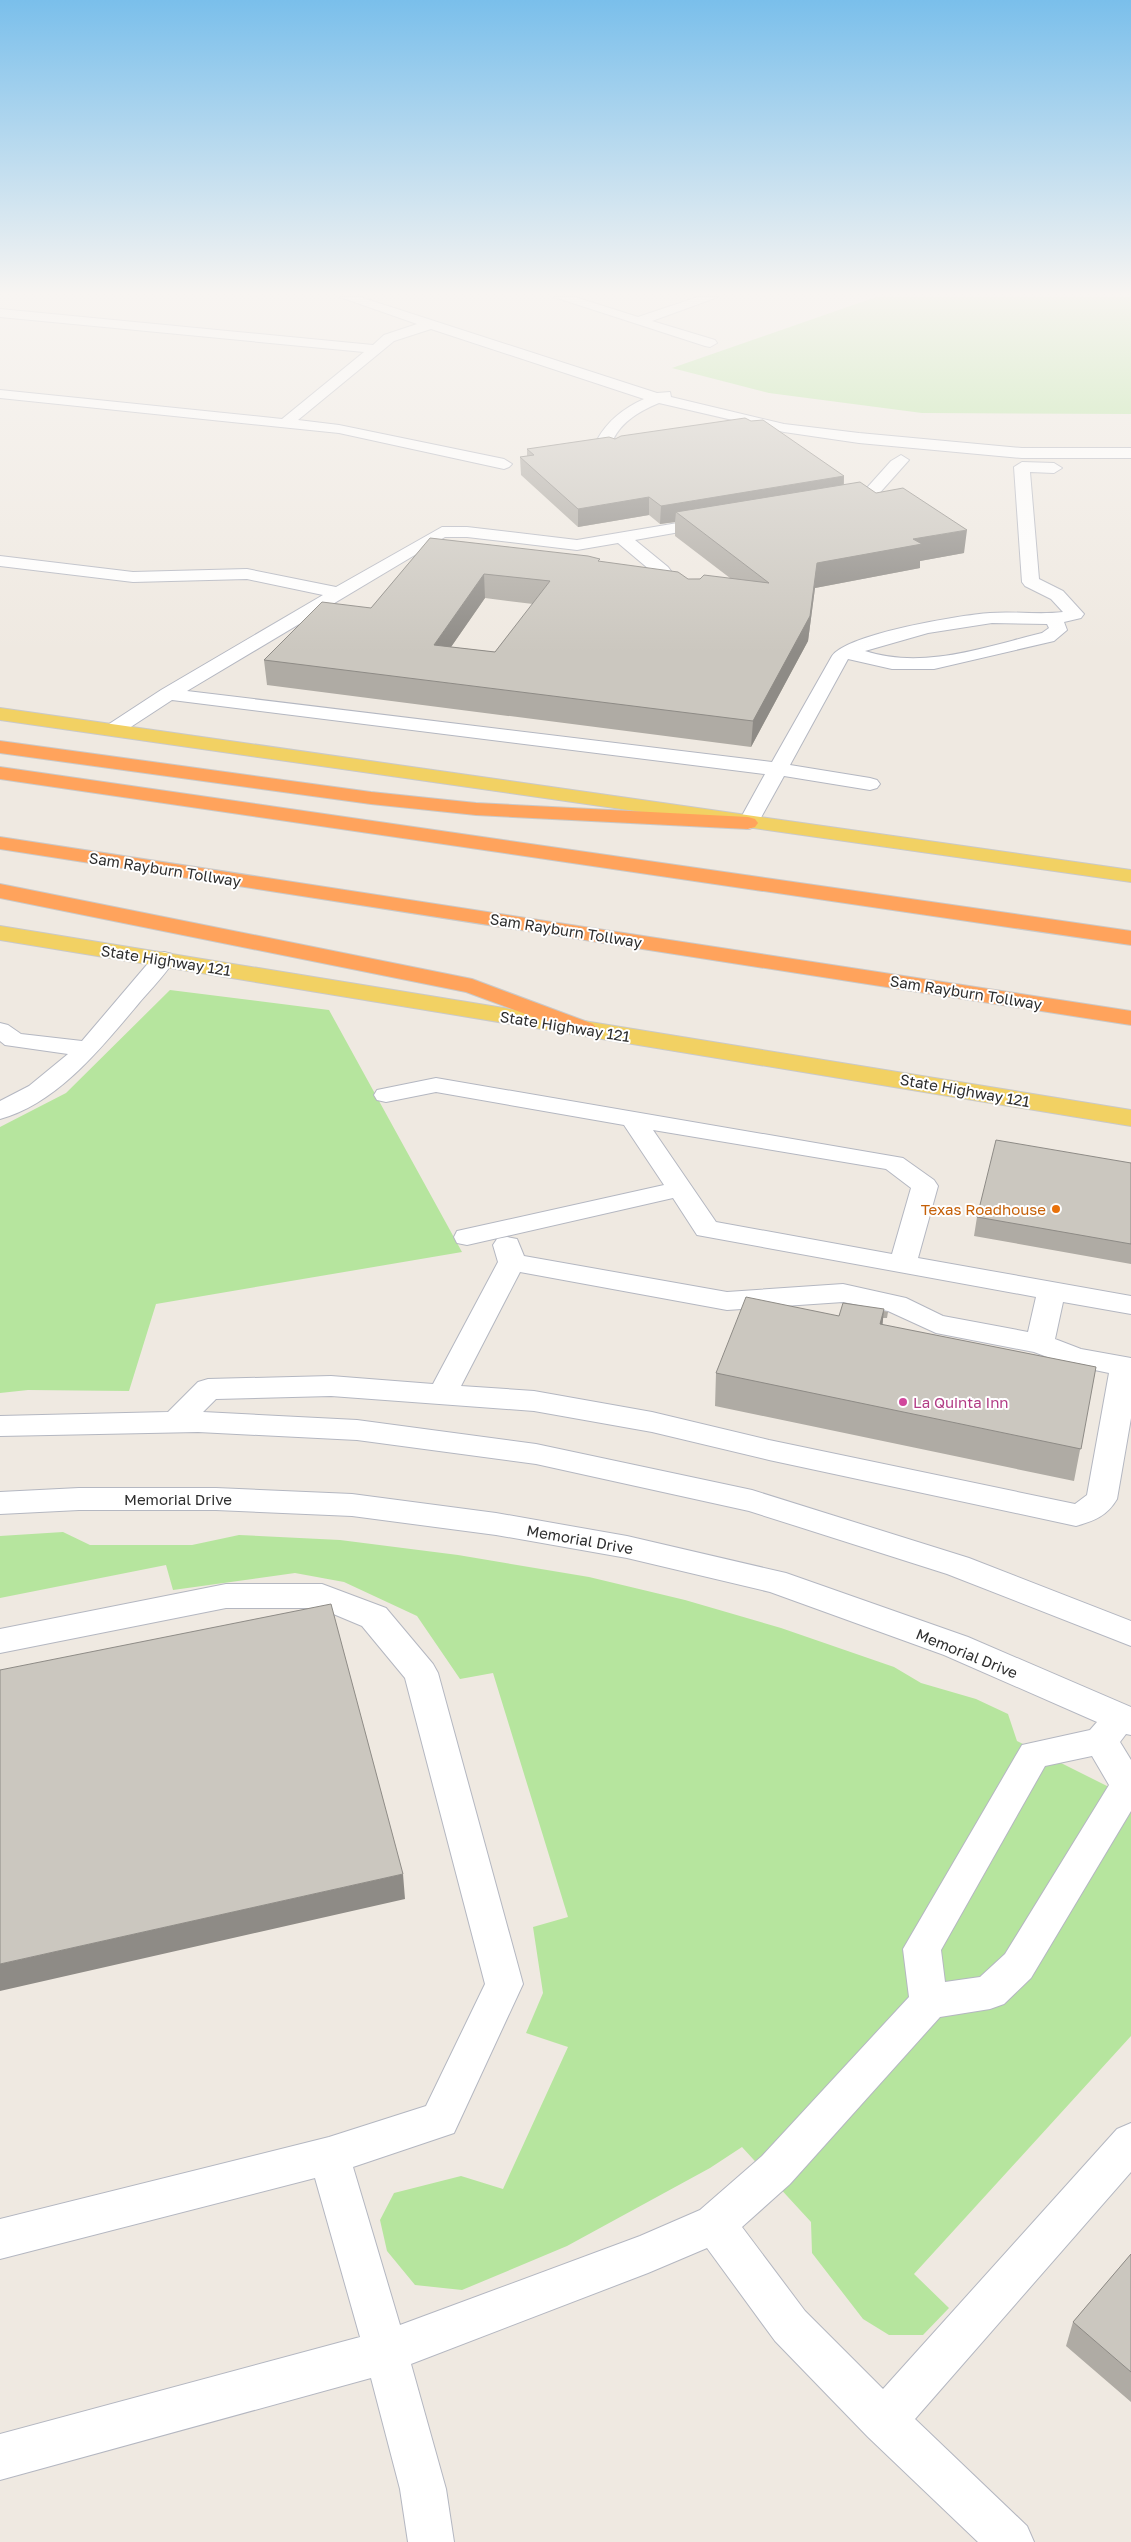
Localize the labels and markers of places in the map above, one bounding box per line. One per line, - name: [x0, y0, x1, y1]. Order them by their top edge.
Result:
- place label: Texas Roadhouse: [921, 1200, 1046, 1218]
- marker: Texas Roadhouse: [1050, 1203, 1062, 1215]
- place label: La Quinta Inn: [913, 1393, 1009, 1411]
- marker: La Quinta Inn: [897, 1396, 909, 1408]

